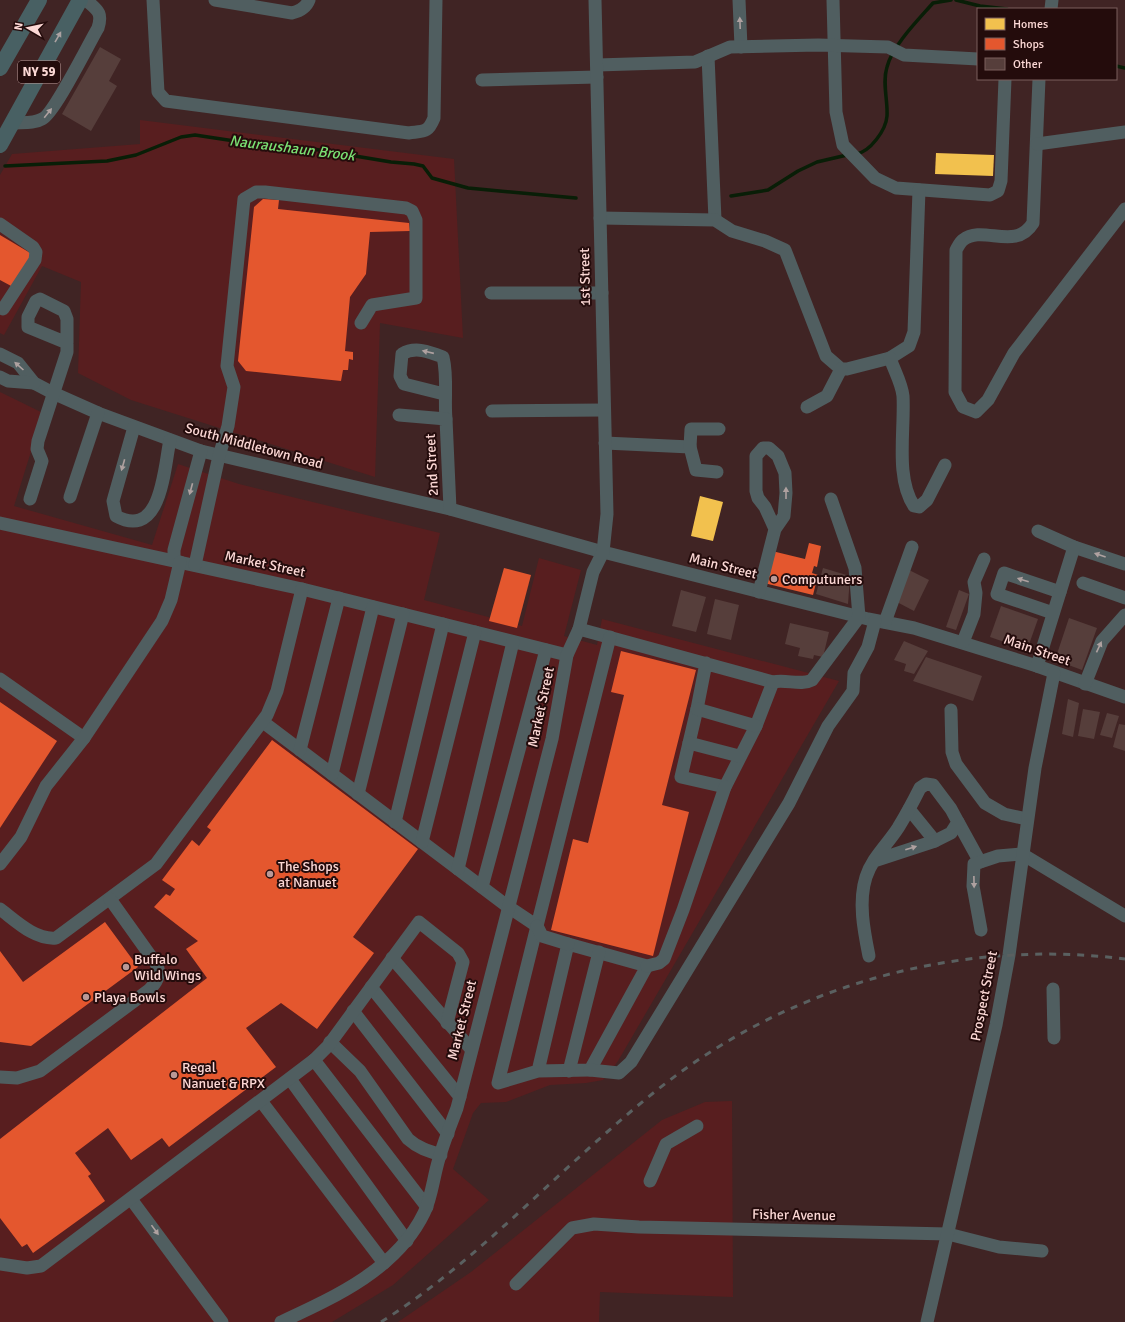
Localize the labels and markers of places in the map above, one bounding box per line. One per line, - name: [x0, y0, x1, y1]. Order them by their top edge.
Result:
- place label: Computuners: [782, 571, 862, 588]
- marker: Computuners: [769, 574, 779, 584]
- place label: The Shops at Nanuet: [278, 858, 339, 891]
- marker: The Shops at Nanuet: [265, 869, 275, 879]
- place label: Buffalo Wild Wings: [134, 951, 201, 984]
- marker: Buffalo Wild Wings: [121, 962, 131, 972]
- place label: Playa Bowls: [94, 989, 166, 1006]
- marker: Playa Bowls: [81, 992, 91, 1002]
- place label: Regal Nanuet & RPX: [182, 1059, 265, 1092]
- marker: Regal Nanuet & RPX: [169, 1070, 179, 1080]

